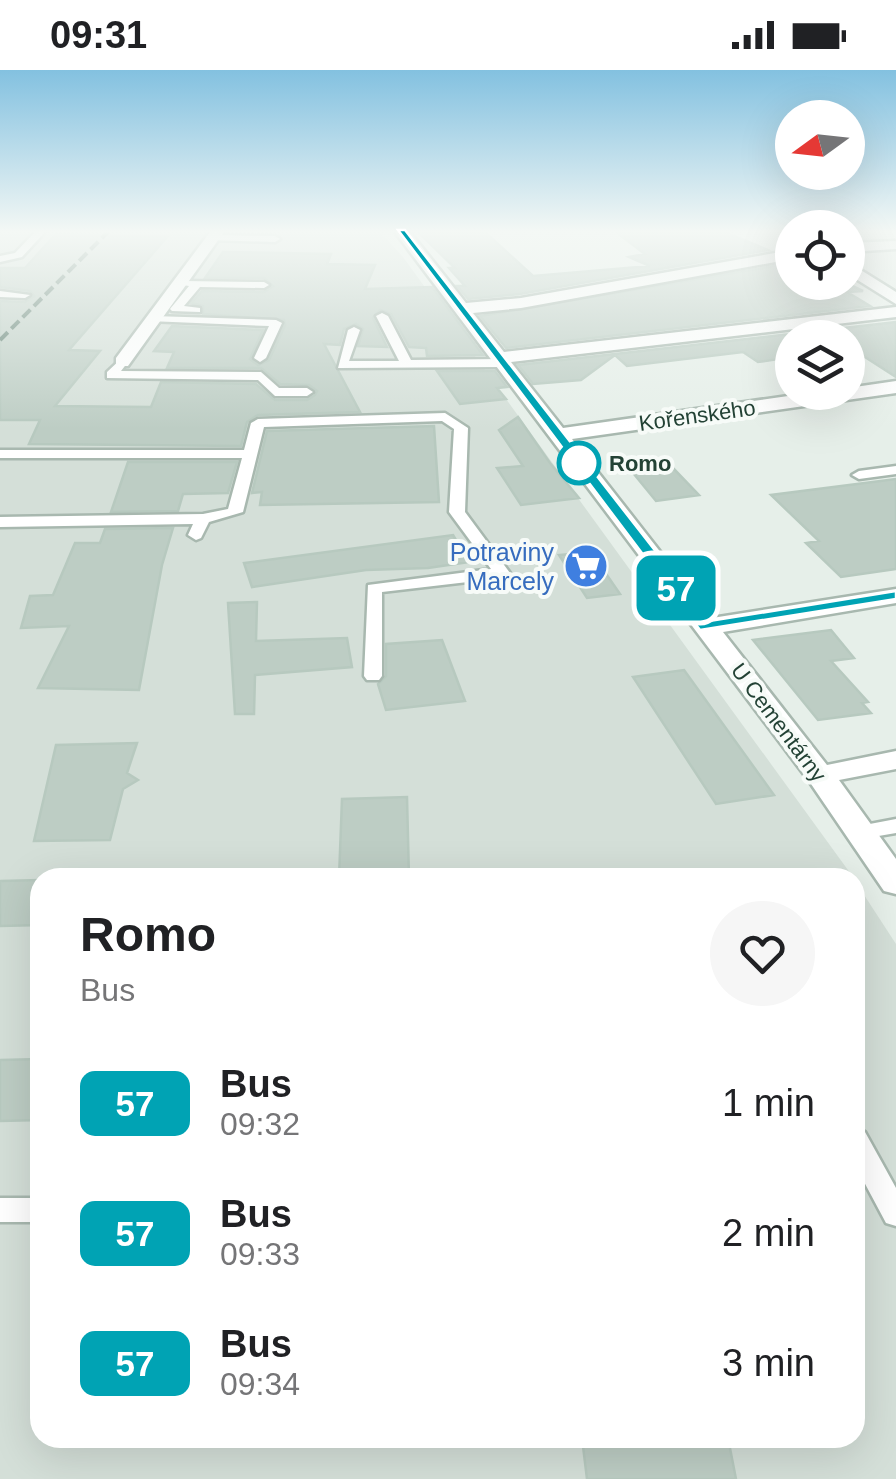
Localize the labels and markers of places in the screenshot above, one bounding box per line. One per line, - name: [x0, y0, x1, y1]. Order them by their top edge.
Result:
- marker: Romo: [558, 442, 600, 484]
- place label: Romo: [609, 451, 671, 476]
- place label: Potraviny Marcely: [450, 538, 554, 595]
- supermarket icon: Potraviny Marcely: [563, 543, 609, 589]

